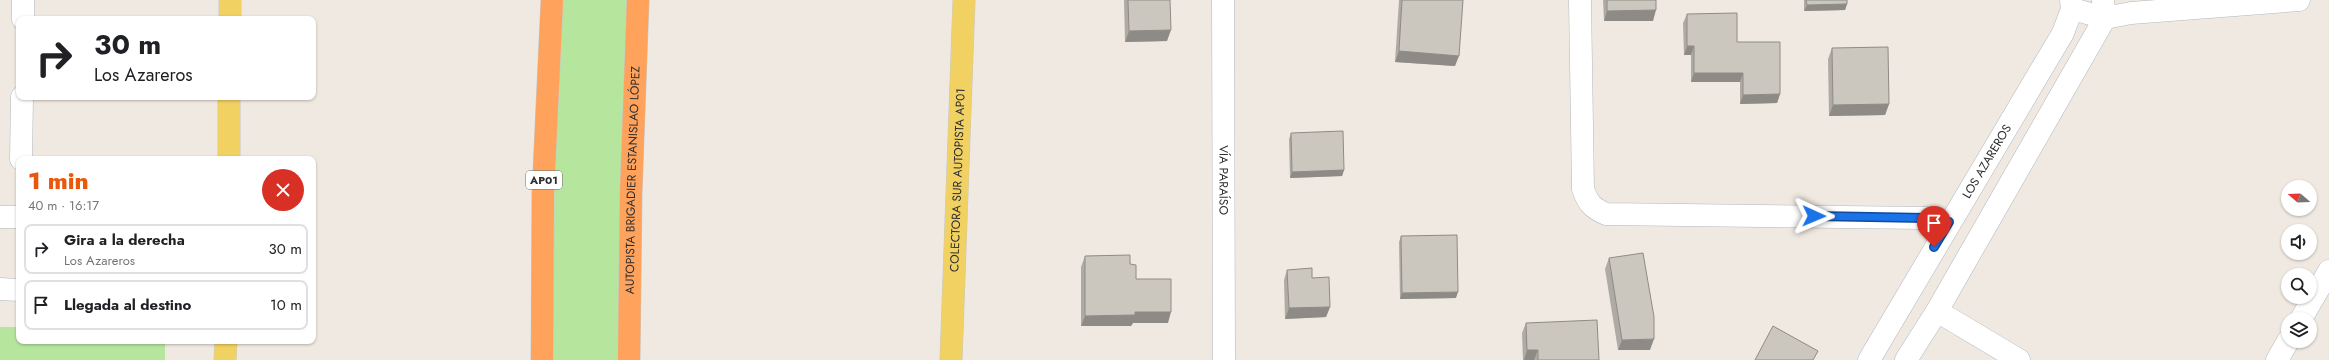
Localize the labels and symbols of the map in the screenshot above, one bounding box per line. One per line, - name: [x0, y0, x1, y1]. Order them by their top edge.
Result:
- street label: AUTOPISTA BRIGADIER ESTANISLAO LÓPEZ: [621, 65, 645, 294]
- street label: COLECTORA SUR AUTOPISTA AP01: [945, 88, 970, 272]
- street label: LOS AZAREROS: [1958, 121, 2016, 202]
- street label: VÍA PARAÍSO: [1214, 145, 1233, 215]
- road number: AP01: [526, 171, 562, 189]
- north arrow: [2281, 180, 2317, 216]
- position arrow: [1793, 195, 1835, 237]
- pin: [1917, 206, 1951, 247]

